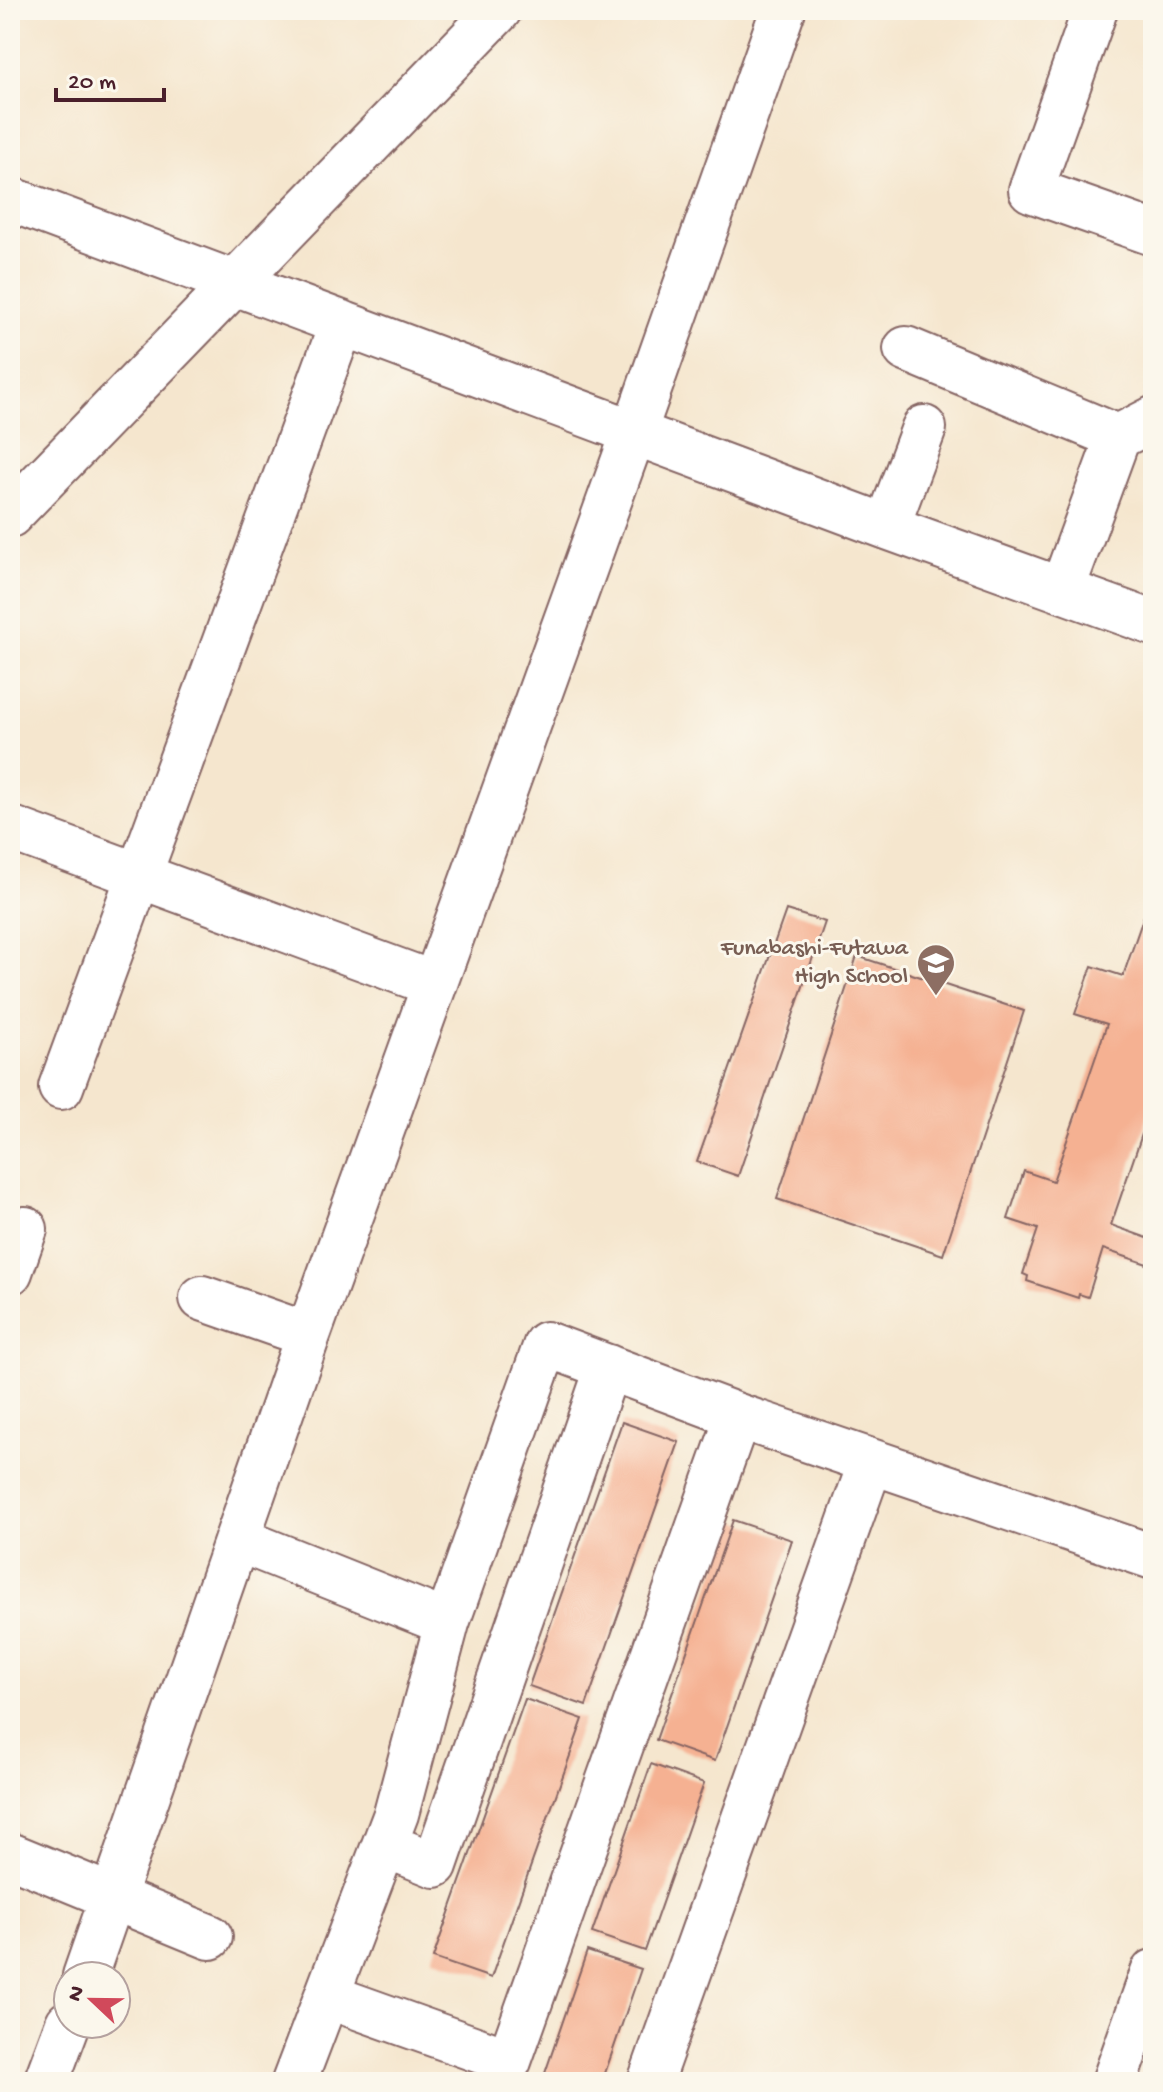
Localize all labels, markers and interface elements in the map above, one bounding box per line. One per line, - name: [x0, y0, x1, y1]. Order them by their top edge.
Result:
- scale bar: [56, 52, 164, 102]
- text: 20 m: [68, 69, 116, 98]
- place label: Funabashi-Futawa High School: [720, 935, 909, 992]
- school or university icon: Funabashi-Futawa High School: [915, 942, 957, 997]
- north arrow: [52, 1960, 132, 2040]
- text: N: [62, 1982, 92, 2006]

